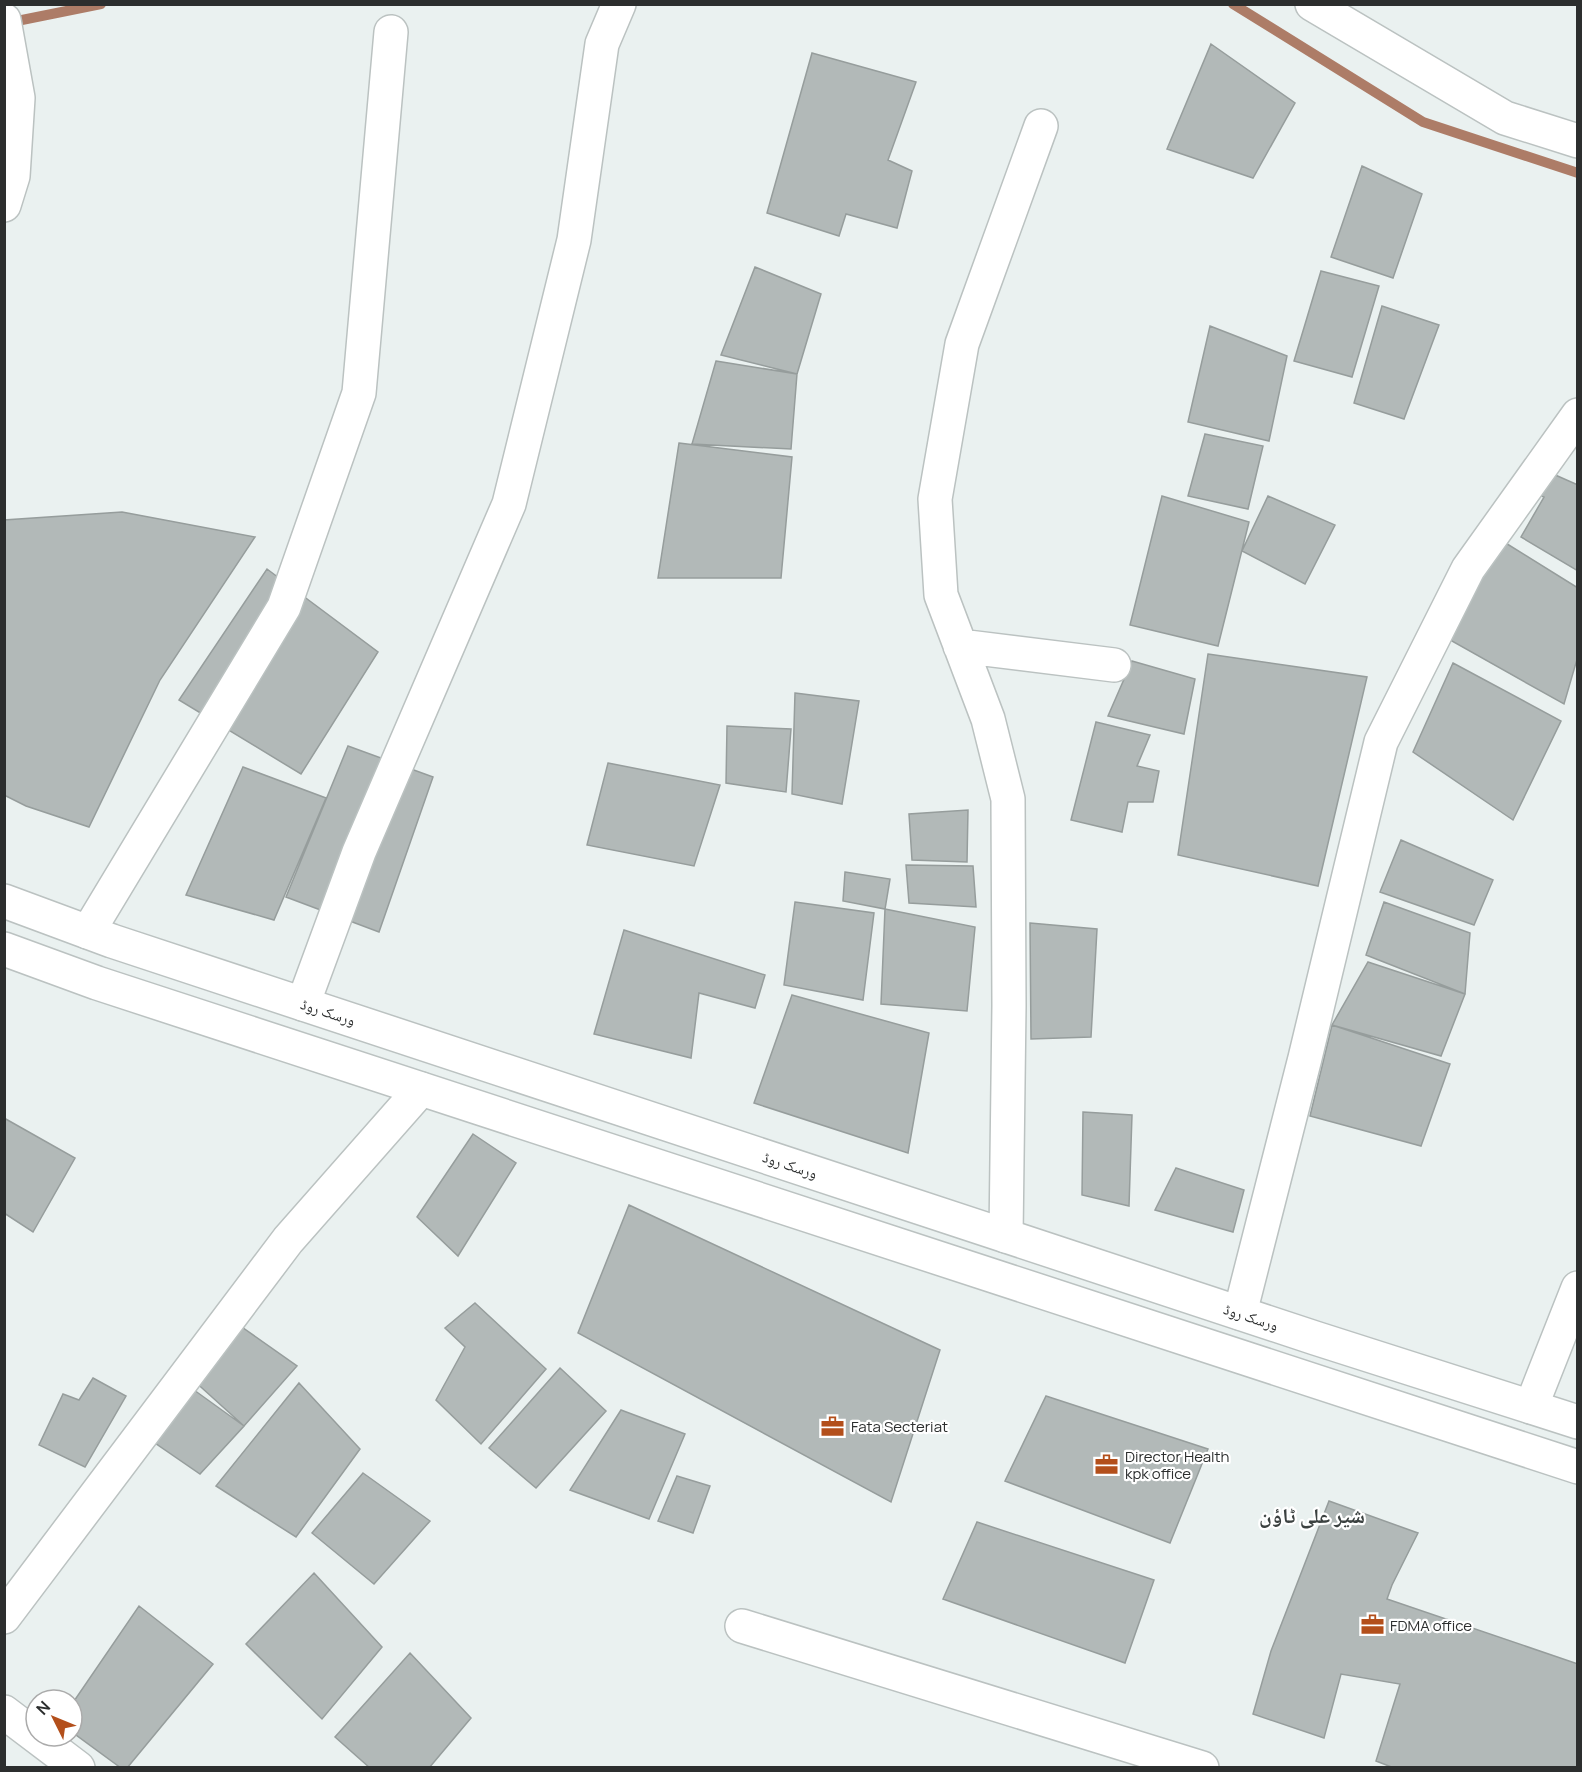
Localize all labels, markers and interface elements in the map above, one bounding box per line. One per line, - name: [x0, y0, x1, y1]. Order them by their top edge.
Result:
- street label: ورسک روڈ: [298, 993, 358, 1031]
- street label: ورسک روڈ: [760, 1146, 820, 1184]
- street label: ورسک روڈ: [1221, 1298, 1281, 1336]
- office icon: Fata Secteriat: [820, 1413, 846, 1439]
- place label: Fata Secteriat: [851, 1416, 948, 1437]
- place label: Director Health kpk office: [1125, 1446, 1230, 1484]
- office icon: Director Health kpk office: [1094, 1452, 1120, 1478]
- district label: شیر علی ٹاؤن: [1259, 1501, 1365, 1529]
- office icon: FDMA office: [1359, 1612, 1385, 1638]
- place label: FDMA office: [1390, 1615, 1472, 1636]
- north arrow: [24, 1688, 84, 1748]
- text: N: [31, 1696, 55, 1719]

